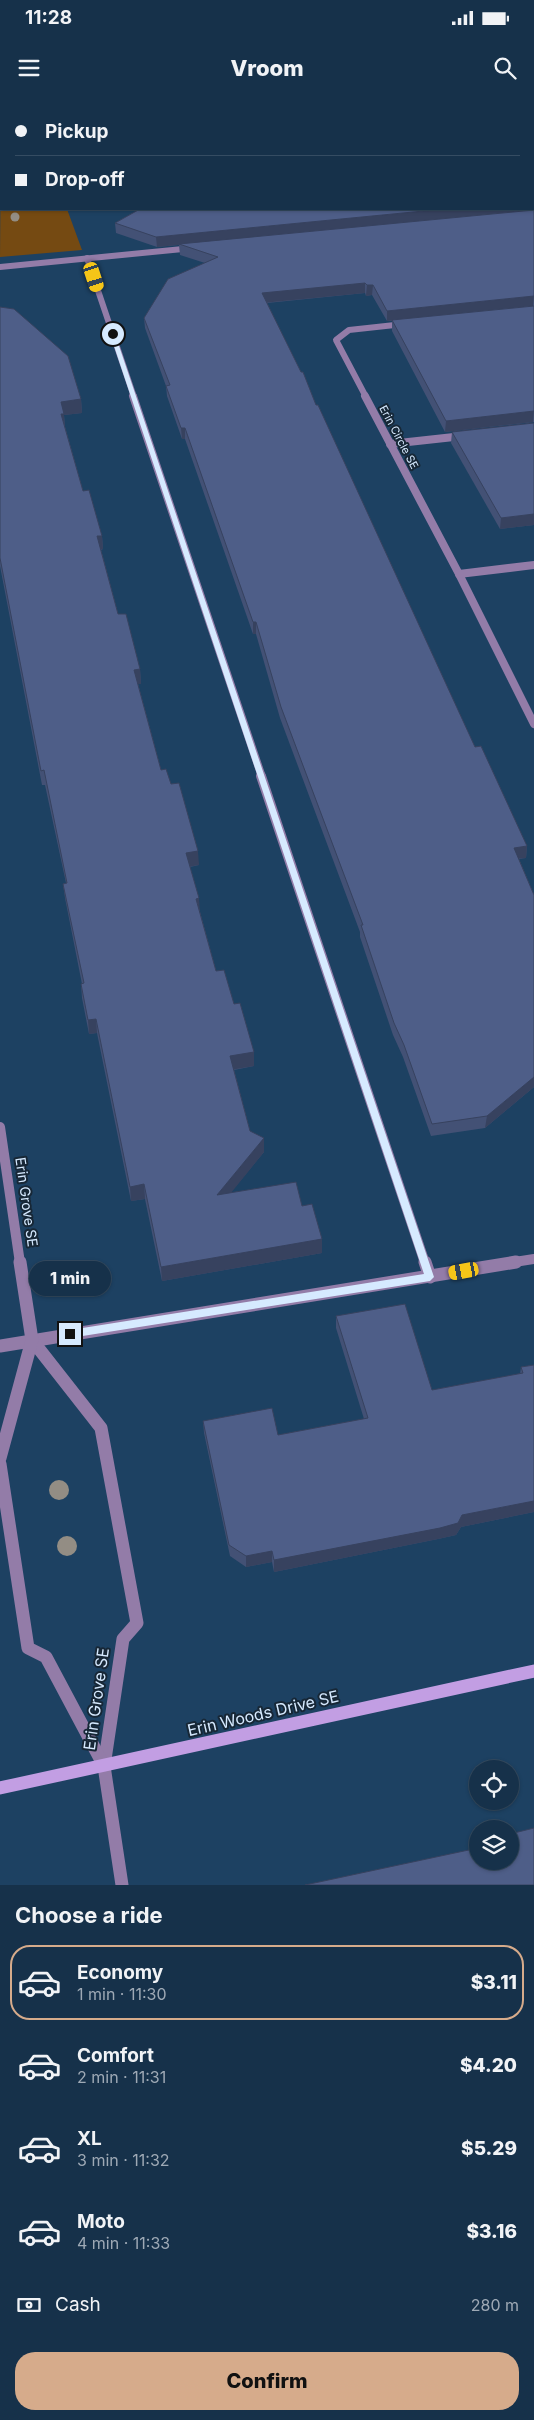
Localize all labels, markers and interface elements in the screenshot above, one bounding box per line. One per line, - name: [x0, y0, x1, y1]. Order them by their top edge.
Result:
- text: 11:28: [25, 6, 72, 29]
- icon: menu: [15, 54, 43, 82]
- icon: search: [491, 54, 519, 82]
- text: Vroom: [230, 55, 304, 81]
- text: Pickup: [45, 120, 108, 143]
- text: Drop-off: [45, 168, 125, 191]
- car: [82, 260, 105, 294]
- route start: [102, 323, 124, 345]
- street label: Erin Circle SE: [376, 403, 422, 471]
- street label: Erin Grove SE: [12, 1156, 42, 1248]
- car: [447, 1261, 480, 1281]
- callout: 1 min: [29, 1262, 111, 1296]
- text: 1 min: [50, 1268, 90, 1288]
- route end: [59, 1323, 81, 1345]
- street label: Erin Grove SE: [79, 1647, 113, 1751]
- street label: Erin Woods Drive SE: [185, 1686, 341, 1740]
- map controls: [469, 1760, 519, 1870]
- button: locate: [469, 1760, 519, 1810]
- button: layers: [469, 1820, 519, 1870]
- text: Choose a ride: [15, 1902, 163, 1928]
- icon: car: [17, 1960, 62, 2005]
- text: Economy: [77, 1961, 163, 1984]
- text: $3.11: [471, 1971, 517, 1994]
- text: 1 min · 11:30: [77, 1984, 167, 2004]
- icon: car: [17, 2043, 62, 2088]
- text: Comfort: [77, 2044, 154, 2067]
- text: $4.20: [460, 2054, 517, 2077]
- text: 2 min · 11:31: [77, 2067, 166, 2087]
- icon: car: [17, 2126, 62, 2171]
- text: XL: [77, 2127, 102, 2150]
- text: $5.29: [461, 2137, 517, 2160]
- text: 3 min · 11:32: [77, 2150, 170, 2170]
- icon: car: [17, 2209, 62, 2254]
- text: Moto: [77, 2210, 125, 2233]
- text: $3.16: [466, 2220, 517, 2243]
- text: 4 min · 11:33: [77, 2233, 170, 2253]
- icon: cash: [15, 2291, 43, 2319]
- text: Cash: [55, 2293, 101, 2316]
- text: 280 m: [471, 2295, 519, 2315]
- button: Confirm: [15, 2352, 519, 2410]

